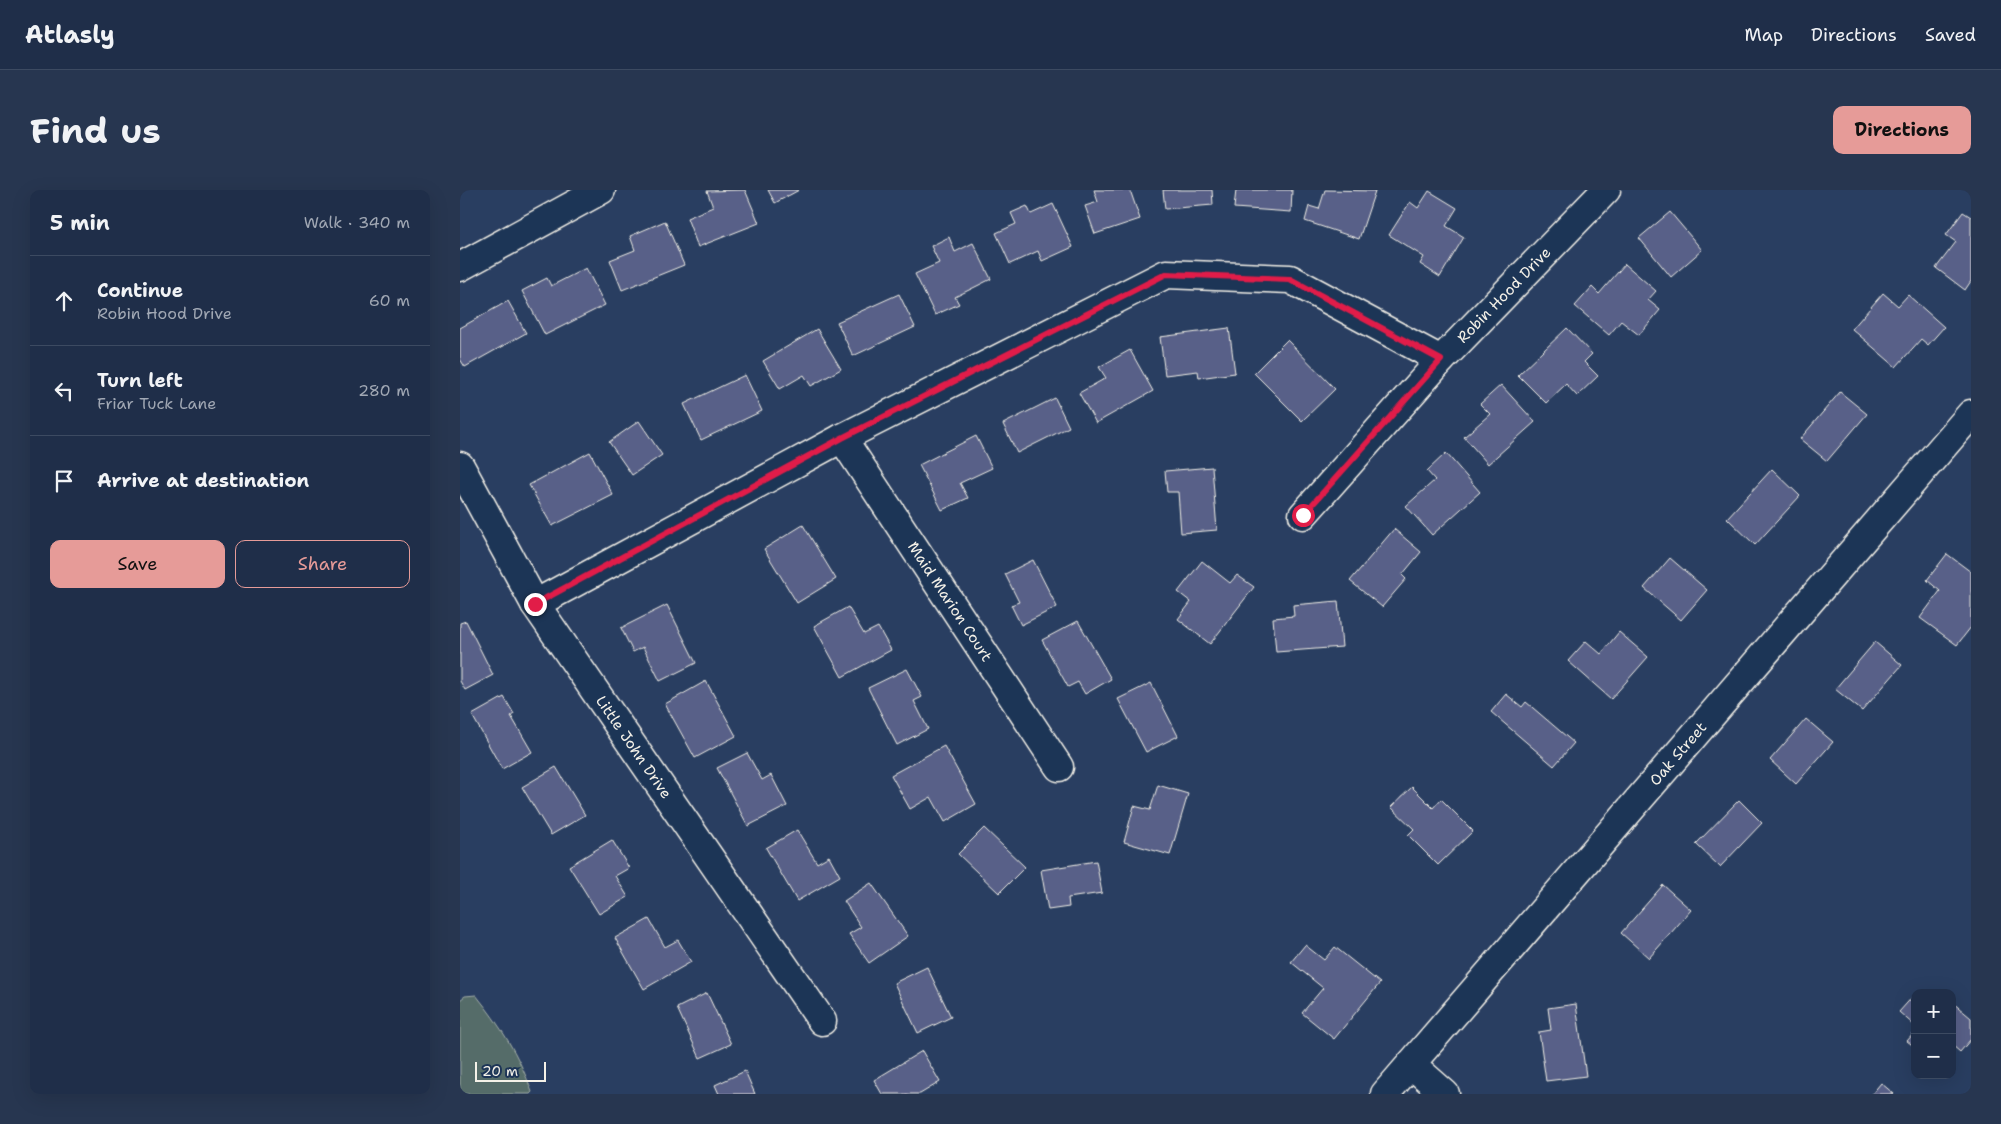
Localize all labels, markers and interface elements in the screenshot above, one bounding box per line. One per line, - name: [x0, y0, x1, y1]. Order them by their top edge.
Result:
- text: Atlasly: [25, 19, 115, 51]
- text: Map: [1745, 23, 1783, 47]
- text: Directions: [1811, 23, 1897, 47]
- text: Saved: [1925, 23, 1976, 47]
- button: Directions: [1833, 106, 1971, 154]
- text: Find us: [30, 107, 161, 154]
- text: 5 min: [50, 209, 110, 237]
- text: Walk · 340 m: [304, 212, 410, 233]
- street label: Robin Hood Drive: [1453, 243, 1555, 347]
- text: Continue: [97, 278, 183, 303]
- icon: ahead: [50, 287, 78, 315]
- text: 60 m: [369, 290, 410, 311]
- text: Robin Hood Drive: [97, 303, 232, 324]
- text: Turn left: [97, 368, 183, 393]
- icon: left: [50, 377, 78, 405]
- text: 280 m: [358, 380, 410, 401]
- text: Friar Tuck Lane: [97, 393, 216, 414]
- icon: arrive: [50, 467, 78, 495]
- text: Arrive at destination: [97, 468, 309, 493]
- route start: [1292, 504, 1315, 527]
- street label: Maid Marion Court: [903, 538, 997, 665]
- button: Save: [50, 540, 225, 588]
- button: Share: [235, 540, 410, 588]
- route end: [524, 593, 547, 616]
- street label: Little John Drive: [591, 692, 676, 803]
- street label: Oak Street: [1645, 718, 1711, 790]
- map controls: [1911, 989, 1956, 1079]
- button: +: [1911, 989, 1956, 1034]
- button: −: [1911, 1034, 1956, 1079]
- scale bar: [475, 1059, 546, 1082]
- text: 20 m: [482, 1062, 518, 1080]

